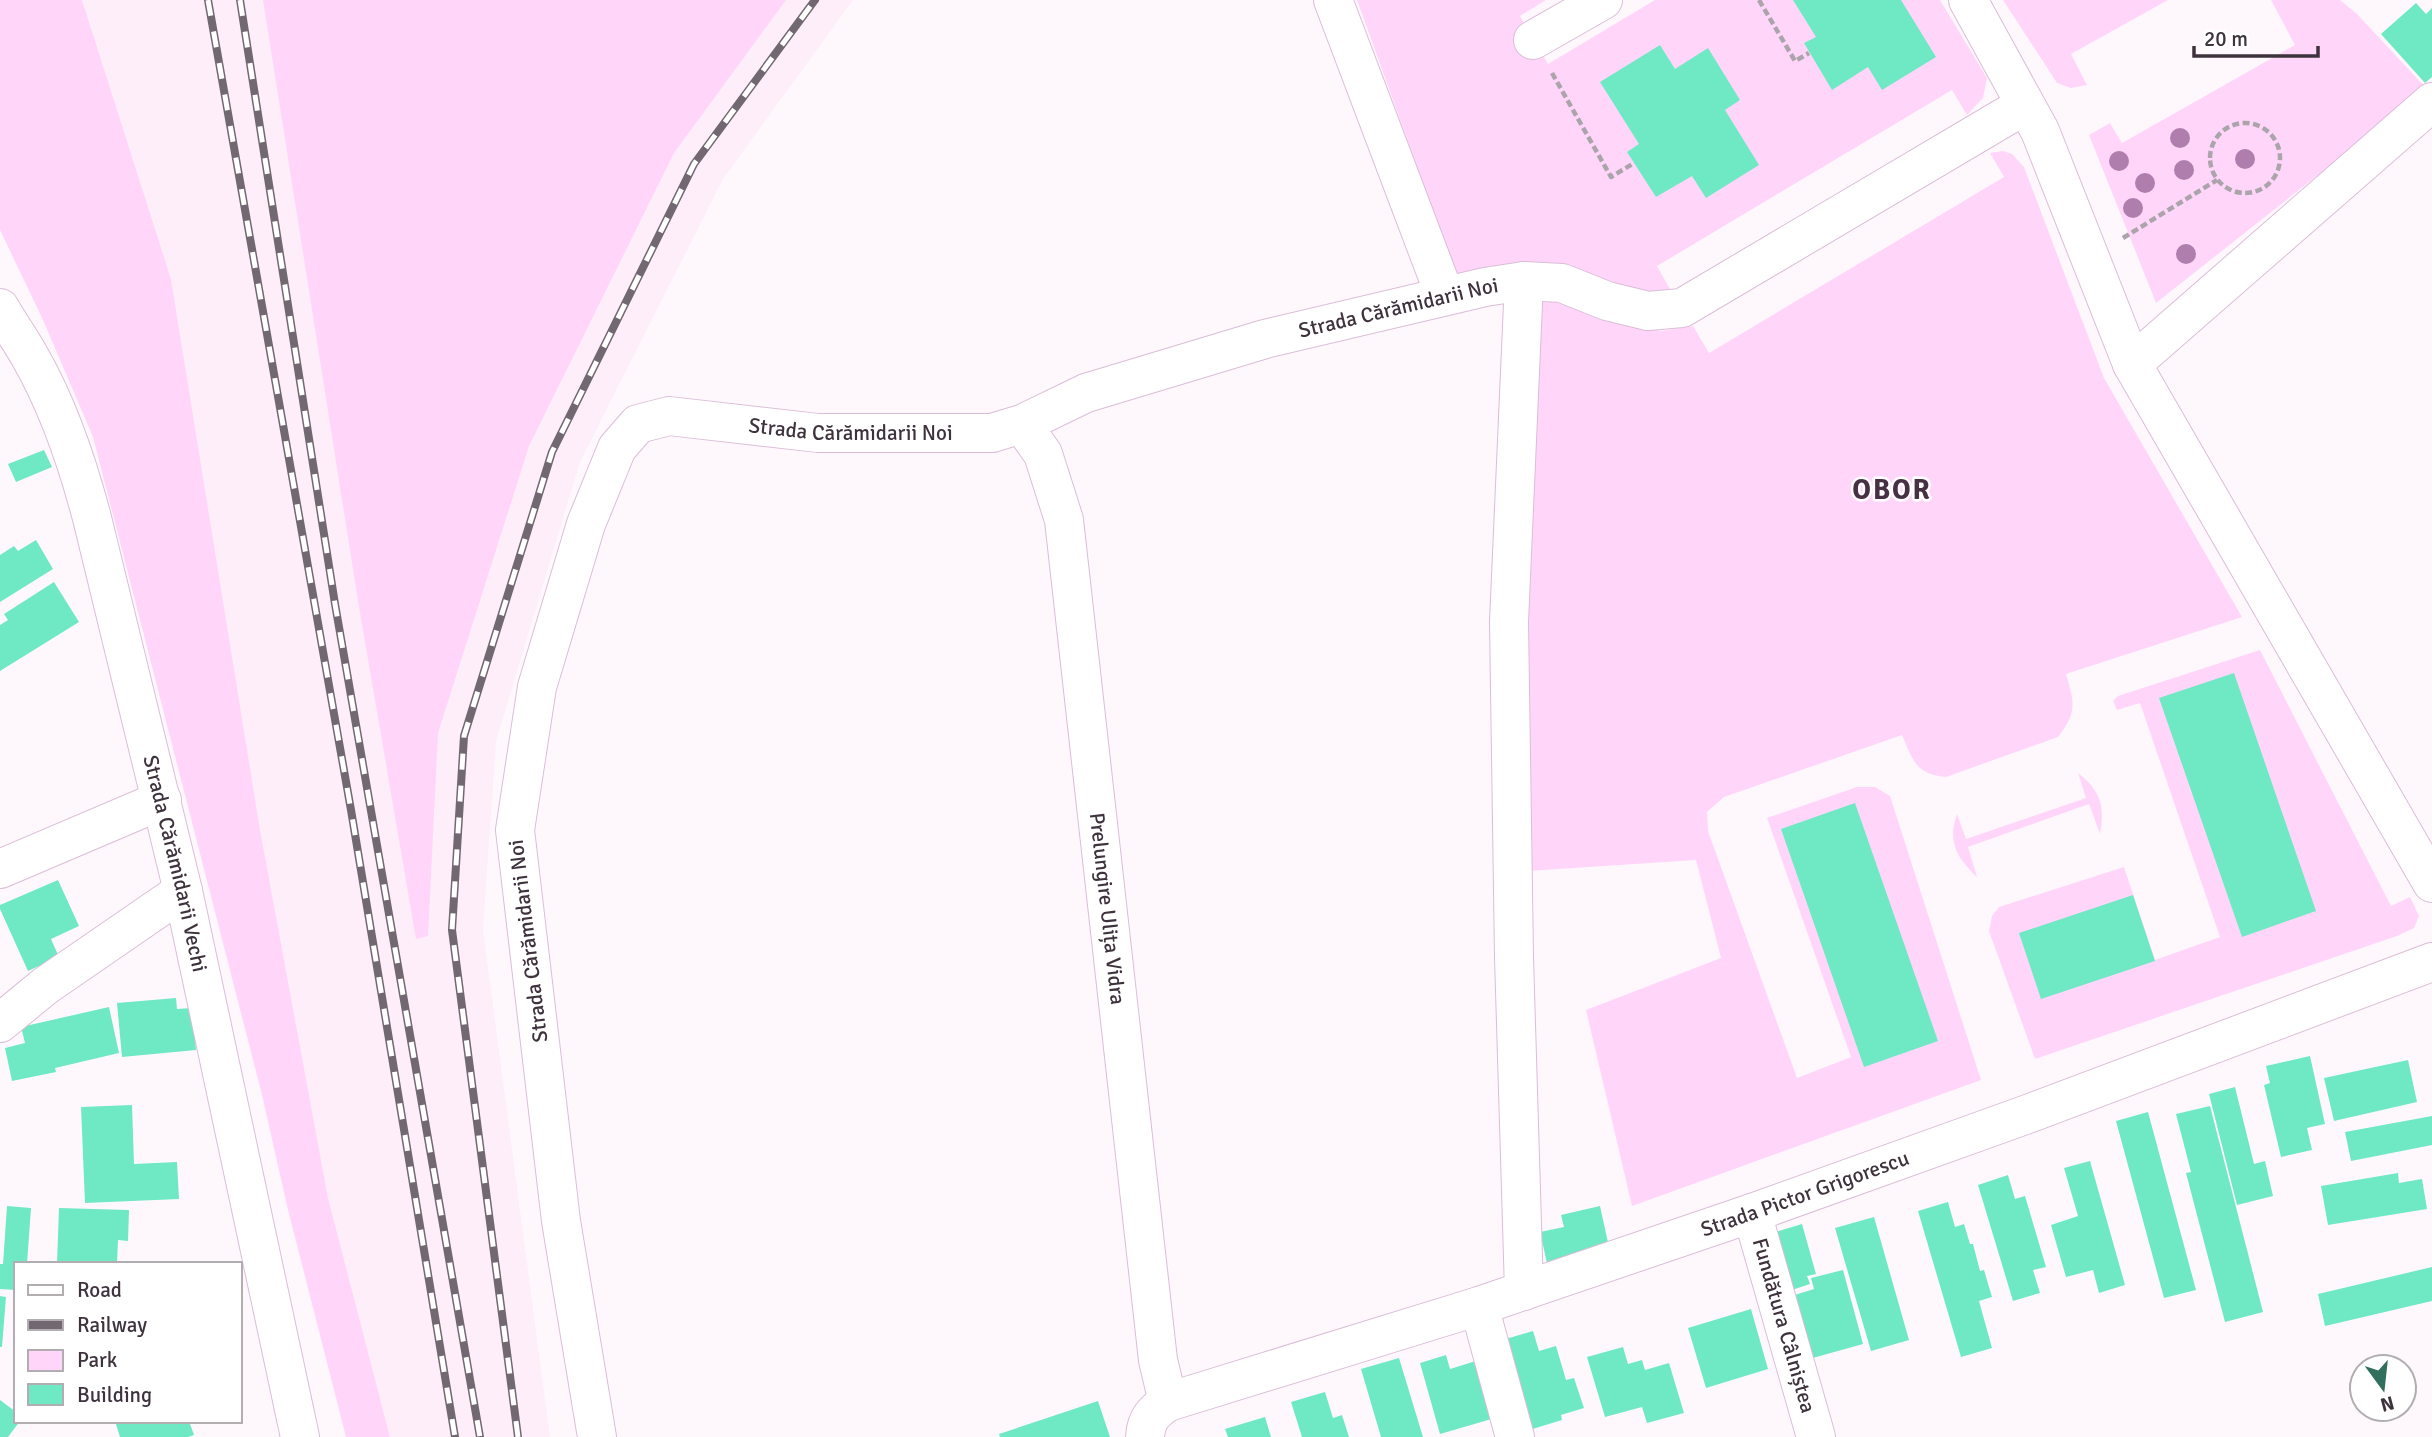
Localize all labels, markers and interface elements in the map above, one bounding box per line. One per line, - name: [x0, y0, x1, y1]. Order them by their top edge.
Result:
- scale bar: [2194, 14, 2318, 58]
- text: 20 m: [2204, 26, 2248, 52]
- street label: Strada Cărămidarii Noi: [1296, 272, 1500, 344]
- street label: Strada Cărămidarii Noi: [747, 412, 953, 446]
- district label: OBOR: [1852, 473, 1932, 507]
- street label: Strada Cărămidarii Vechi: [137, 752, 213, 974]
- street label: Prelungire Ulița Vidra: [1084, 811, 1131, 1006]
- street label: Strada Cărămidarii Noi: [503, 838, 553, 1044]
- street label: Strada Pictor Grigorescu: [1697, 1145, 1913, 1243]
- street label: Fundătura Câlniștea: [1747, 1235, 1821, 1416]
- legend: [14, 1262, 242, 1423]
- text: Road: [77, 1277, 122, 1303]
- text: Railway: [77, 1312, 147, 1338]
- text: Park: [77, 1347, 118, 1373]
- north arrow: [2348, 1353, 2418, 1423]
- text: Building: [77, 1382, 152, 1408]
- text: N: [2378, 1390, 2397, 1417]

